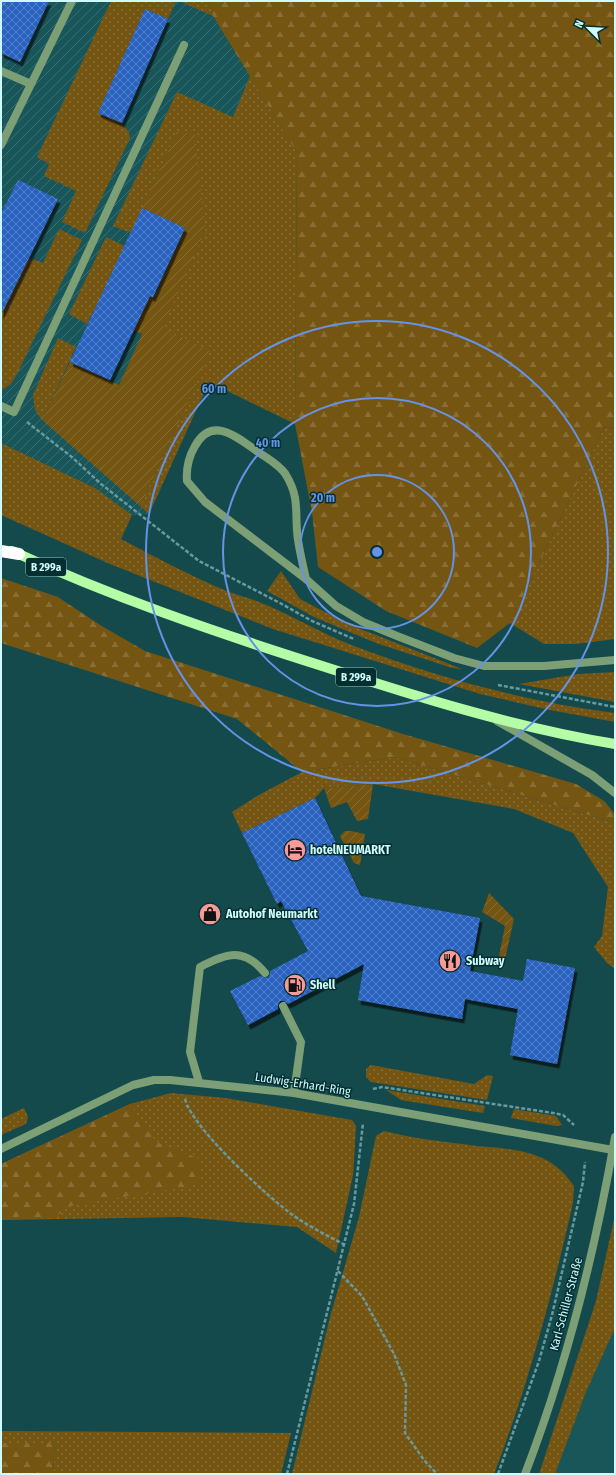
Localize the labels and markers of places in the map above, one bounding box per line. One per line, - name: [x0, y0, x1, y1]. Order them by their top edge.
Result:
- centre of rings: [370, 545, 384, 559]
- hotel icon: hotelNEUMARKT: [282, 837, 308, 863]
- place label: hotelNEUMARKT: [310, 843, 391, 857]
- shop icon: Autohof Neumarkt: [197, 901, 223, 927]
- place label: Autohof Neumarkt: [225, 907, 318, 921]
- restaurant icon: Subway: [437, 948, 463, 974]
- place label: Subway: [466, 954, 505, 968]
- fuel station icon: Shell: [282, 972, 308, 998]
- place label: Shell: [310, 978, 336, 992]

